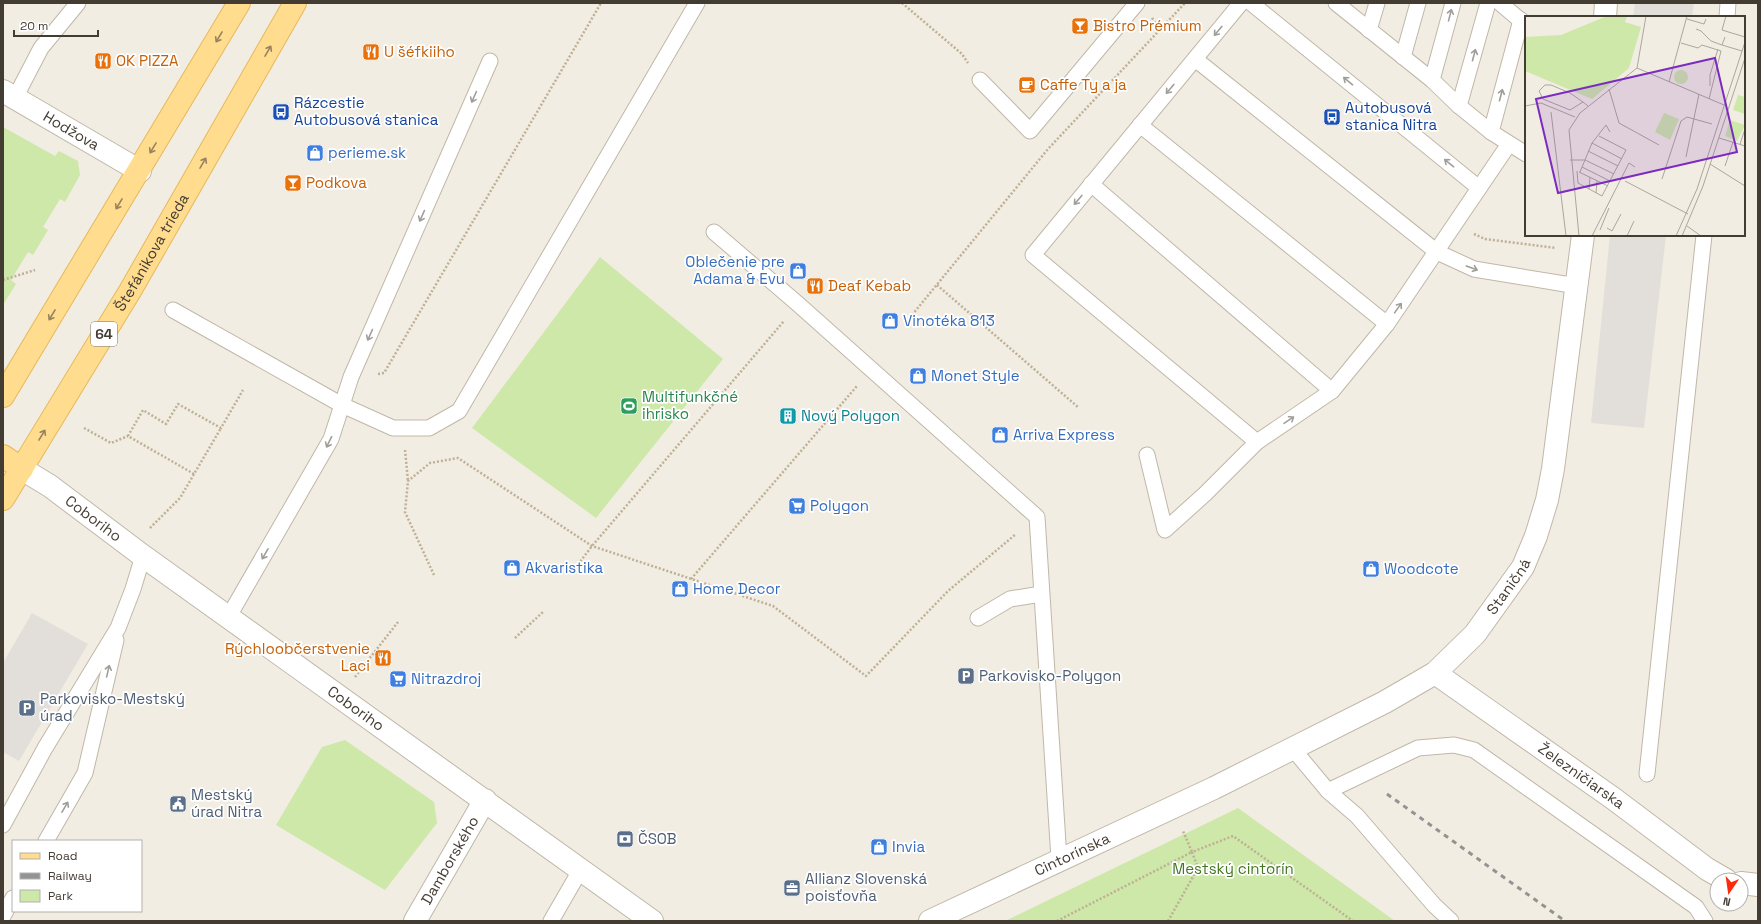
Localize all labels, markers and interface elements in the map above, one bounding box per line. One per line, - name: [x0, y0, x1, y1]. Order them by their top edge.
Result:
- one-way arrow: [1447, 9, 1455, 22]
- scale bar: [14, 12, 98, 38]
- bar icon: Bistro Prémium: [1070, 16, 1090, 36]
- place label: Bistro Prémium: [1093, 16, 1202, 35]
- inset map: [1525, 16, 1745, 236]
- text: 20 m: [20, 18, 48, 34]
- one-way arrow: [1214, 26, 1222, 37]
- one-way arrow: [215, 31, 223, 43]
- restaurant icon: U šéfkiiho: [361, 42, 381, 62]
- place label: U šéfkiiho: [384, 42, 455, 61]
- one-way arrow: [264, 45, 272, 57]
- one-way arrow: [1470, 49, 1478, 62]
- restaurant icon: OK PIZZA: [93, 51, 113, 71]
- place label: OK PIZZA: [116, 51, 179, 70]
- cafe icon: Caffe Ty a ja: [1017, 75, 1037, 95]
- place label: Caffe Ty a ja: [1040, 75, 1127, 94]
- one-way arrow: [1342, 77, 1353, 86]
- one-way arrow: [1165, 84, 1174, 95]
- one-way arrow: [1498, 89, 1505, 102]
- one-way arrow: [470, 90, 478, 102]
- place label: Rázcestie Autobusová stanica: [294, 93, 439, 129]
- place label: Autobusová stanica Nitra: [1345, 98, 1437, 134]
- bus stop icon: Rázcestie Autobusová stanica: [271, 102, 291, 122]
- street label: Hodžova: [40, 107, 103, 154]
- bus stop icon: Autobusová stanica Nitra: [1322, 107, 1342, 127]
- one-way arrow: [148, 142, 156, 154]
- shop icon: perieme.sk: [305, 143, 325, 163]
- place label: perieme.sk: [328, 143, 406, 162]
- one-way arrow: [200, 158, 208, 170]
- one-way arrow: [1443, 159, 1454, 167]
- bar icon: Podkova: [283, 173, 303, 193]
- place label: Podkova: [306, 173, 367, 192]
- street label: Štefánikova trieda: [110, 190, 193, 315]
- one-way arrow: [1073, 195, 1082, 205]
- one-way arrow: [115, 198, 123, 210]
- one-way arrow: [418, 209, 425, 221]
- place label: Oblečenie pre Adama & Evu: [685, 252, 785, 288]
- shop icon: Oblečenie pre Adama & Evu: [788, 261, 808, 281]
- one-way arrow: [1466, 264, 1478, 272]
- restaurant icon: Deaf Kebab: [805, 276, 825, 296]
- place label: Deaf Kebab: [828, 276, 911, 295]
- one-way arrow: [1394, 303, 1402, 314]
- one-way arrow: [48, 309, 56, 320]
- shop icon: Vinotéka 813: [880, 311, 900, 331]
- place label: Vinotéka 813: [903, 311, 995, 330]
- road number: 64: [91, 322, 117, 346]
- one-way arrow: [366, 328, 373, 340]
- shop icon: Monet Style: [908, 366, 928, 386]
- place label: Monet Style: [931, 366, 1020, 385]
- place label: Multifunkčné ihrisko: [642, 387, 738, 423]
- sports icon: Multifunkčné ihrisko: [619, 396, 639, 416]
- building icon: Nový Polygon: [778, 406, 798, 426]
- place label: Nový Polygon: [801, 406, 900, 425]
- one-way arrow: [1283, 416, 1294, 424]
- shop icon: Arriva Express: [990, 425, 1010, 445]
- place label: Arriva Express: [1013, 425, 1115, 444]
- one-way arrow: [38, 430, 46, 441]
- one-way arrow: [325, 435, 332, 447]
- street label: Coboriho: [62, 491, 126, 546]
- supermarket icon: Polygon: [787, 496, 807, 516]
- place label: Polygon: [810, 496, 869, 515]
- one-way arrow: [260, 548, 268, 560]
- street label: Staničná: [1482, 555, 1535, 618]
- shop icon: Akvaristika: [502, 558, 522, 578]
- place label: Akvaristika: [525, 558, 604, 577]
- shop icon: Woodcote: [1361, 559, 1381, 579]
- place label: Woodcote: [1384, 559, 1459, 578]
- shop icon: Home Decor: [670, 579, 690, 599]
- place label: Home Decor: [693, 579, 781, 598]
- place label: Rýchloobčerstvenie Laci: [225, 639, 370, 675]
- restaurant icon: Rýchloobčerstvenie Laci: [373, 648, 393, 668]
- one-way arrow: [105, 665, 113, 678]
- parking icon: Parkovisko-Polygon: [956, 666, 976, 686]
- place label: Parkovisko-Polygon: [979, 666, 1121, 685]
- supermarket icon: Nitrazdroj: [388, 669, 408, 689]
- place label: Nitrazdroj: [411, 669, 481, 688]
- street label: Coboriho: [324, 681, 388, 735]
- place label: Parkovisko-Mestský úrad: [40, 689, 185, 725]
- parking icon: Parkovisko-Mestský úrad: [17, 698, 37, 718]
- street label: Železničiarska: [1535, 739, 1629, 813]
- place label: Mestský úrad Nitra: [191, 785, 262, 821]
- public building icon: Mestský úrad Nitra: [168, 794, 188, 814]
- one-way arrow: [62, 801, 70, 813]
- street label: Damborského: [417, 813, 483, 908]
- street label: Cintorínska: [1031, 828, 1113, 880]
- bank icon: ČSOB: [615, 829, 635, 849]
- place label: ČSOB: [638, 829, 676, 848]
- shop icon: Invia: [869, 837, 889, 857]
- place label: Invia: [892, 837, 925, 856]
- legend: [12, 840, 142, 912]
- text: Road: [48, 848, 77, 864]
- park label: Mestský cintorín: [1172, 859, 1294, 878]
- text: Railway: [48, 868, 92, 884]
- place label: Allianz Slovenská poisťovňa: [805, 869, 927, 905]
- north arrow: [1709, 872, 1749, 912]
- office icon: Allianz Slovenská poisťovňa: [782, 878, 802, 898]
- text: Park: [48, 888, 73, 904]
- text: N: [1722, 894, 1732, 909]

